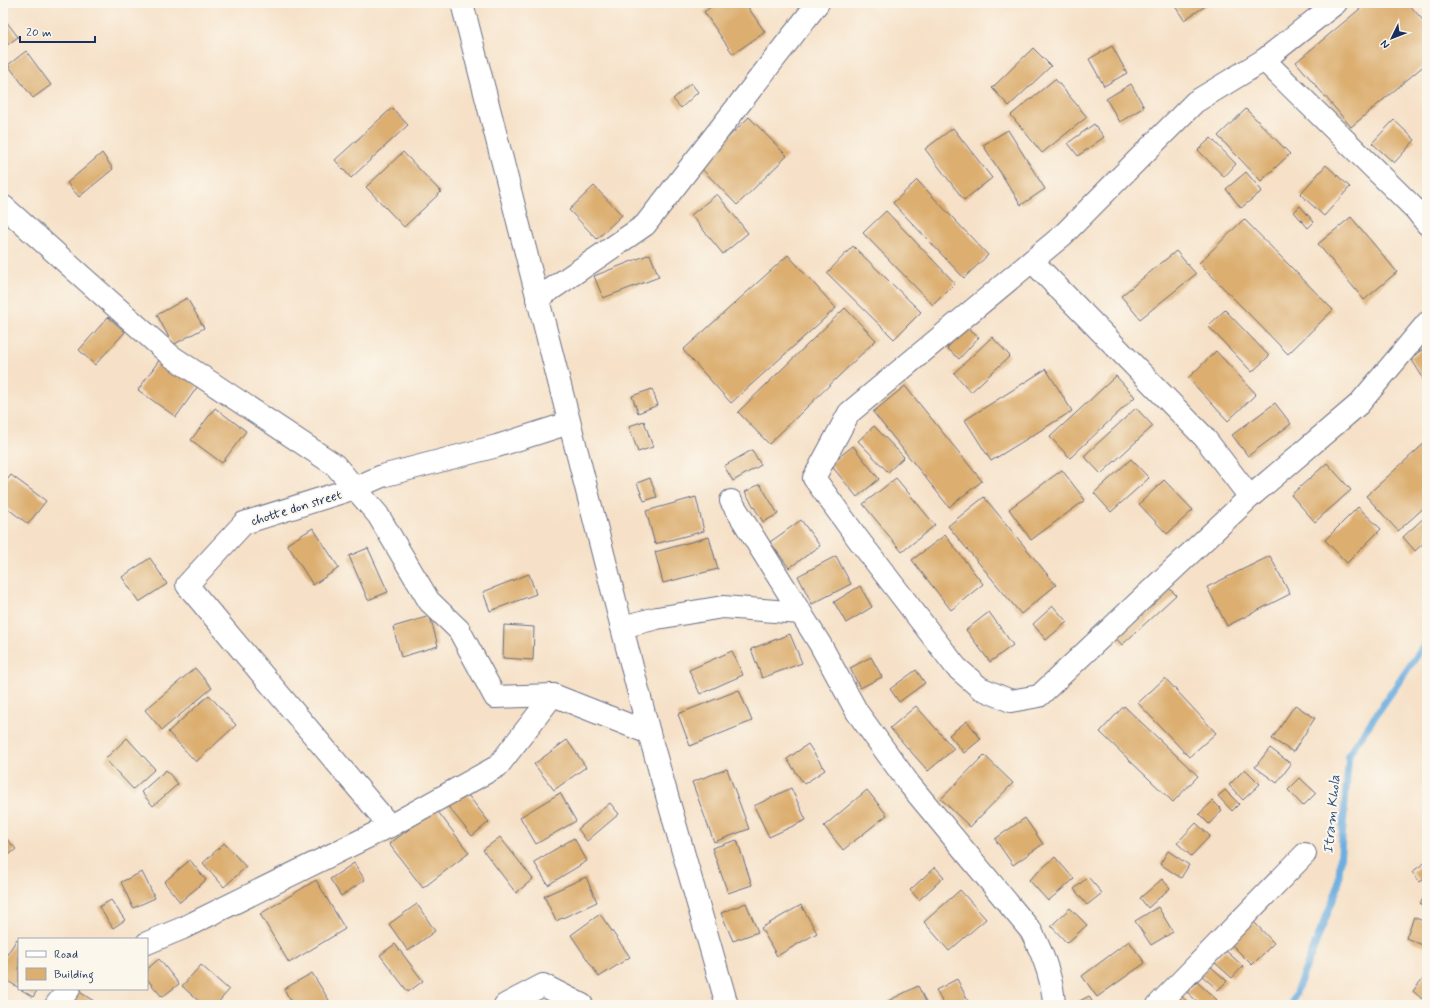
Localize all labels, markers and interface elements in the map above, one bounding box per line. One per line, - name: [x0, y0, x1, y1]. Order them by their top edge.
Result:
- scale bar: [20, 18, 95, 44]
- north arrow: [1372, 18, 1412, 58]
- text: 20 m: [26, 25, 52, 41]
- text: N: [1378, 37, 1393, 52]
- street label: chotte don street: [249, 487, 344, 530]
- water label: Itram Khola: [1320, 774, 1344, 854]
- legend: [18, 938, 148, 990]
- text: Road: [54, 947, 78, 963]
- text: Building: [54, 967, 94, 984]

